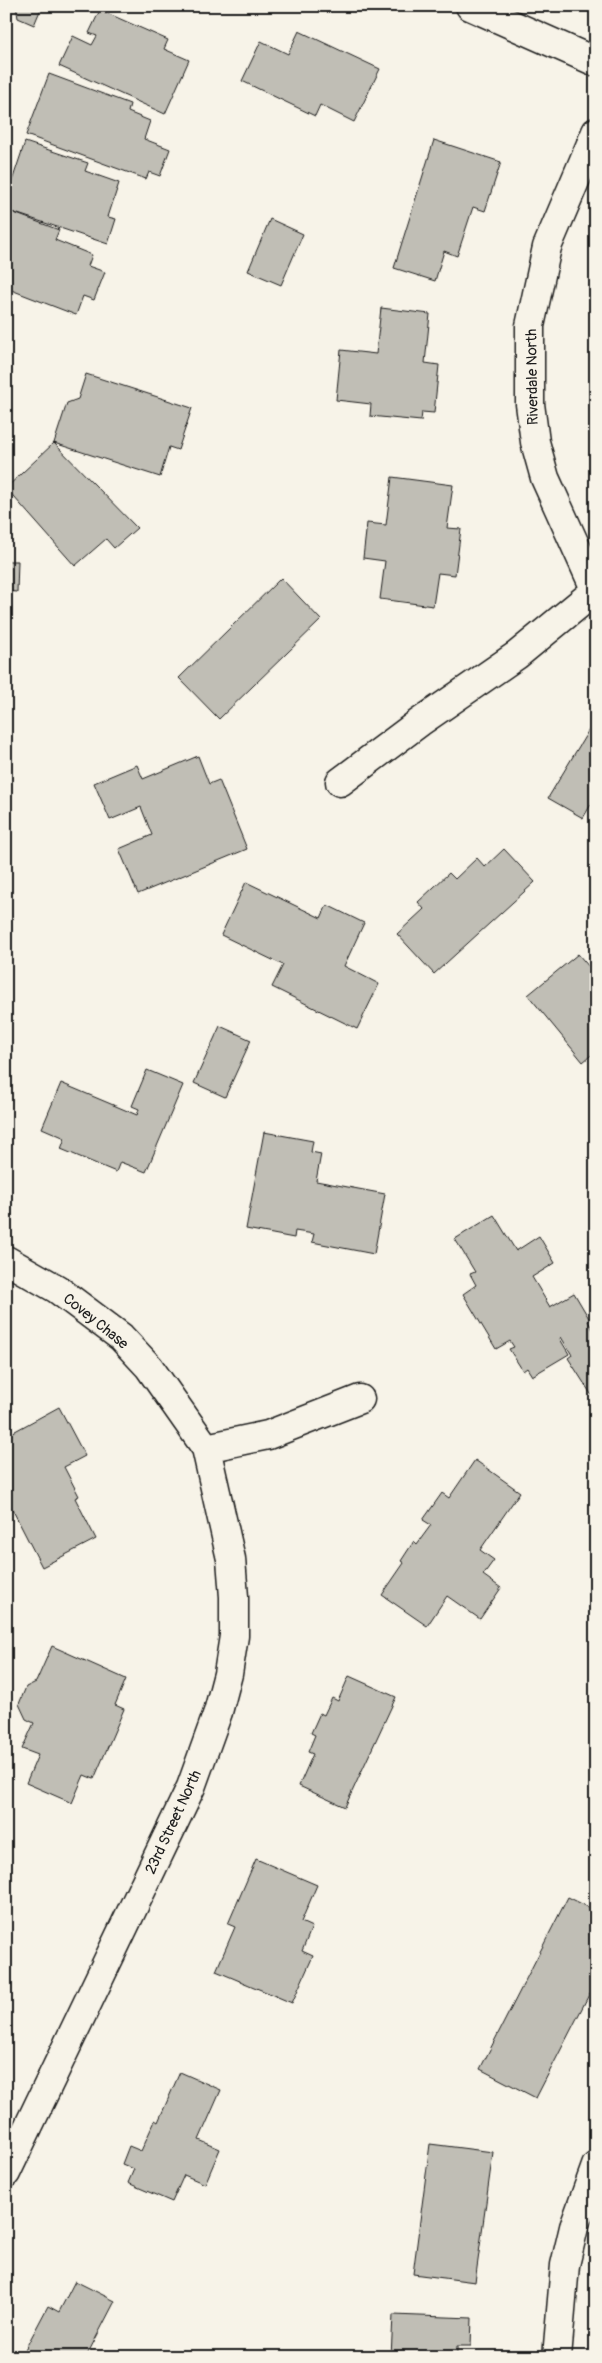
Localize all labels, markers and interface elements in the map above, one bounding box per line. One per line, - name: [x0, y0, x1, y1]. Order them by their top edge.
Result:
- street label: Riverdale North: [522, 329, 543, 425]
- street label: Covey Chase: [59, 1289, 133, 1354]
- street label: 23rd Street North: [141, 1767, 206, 1877]

